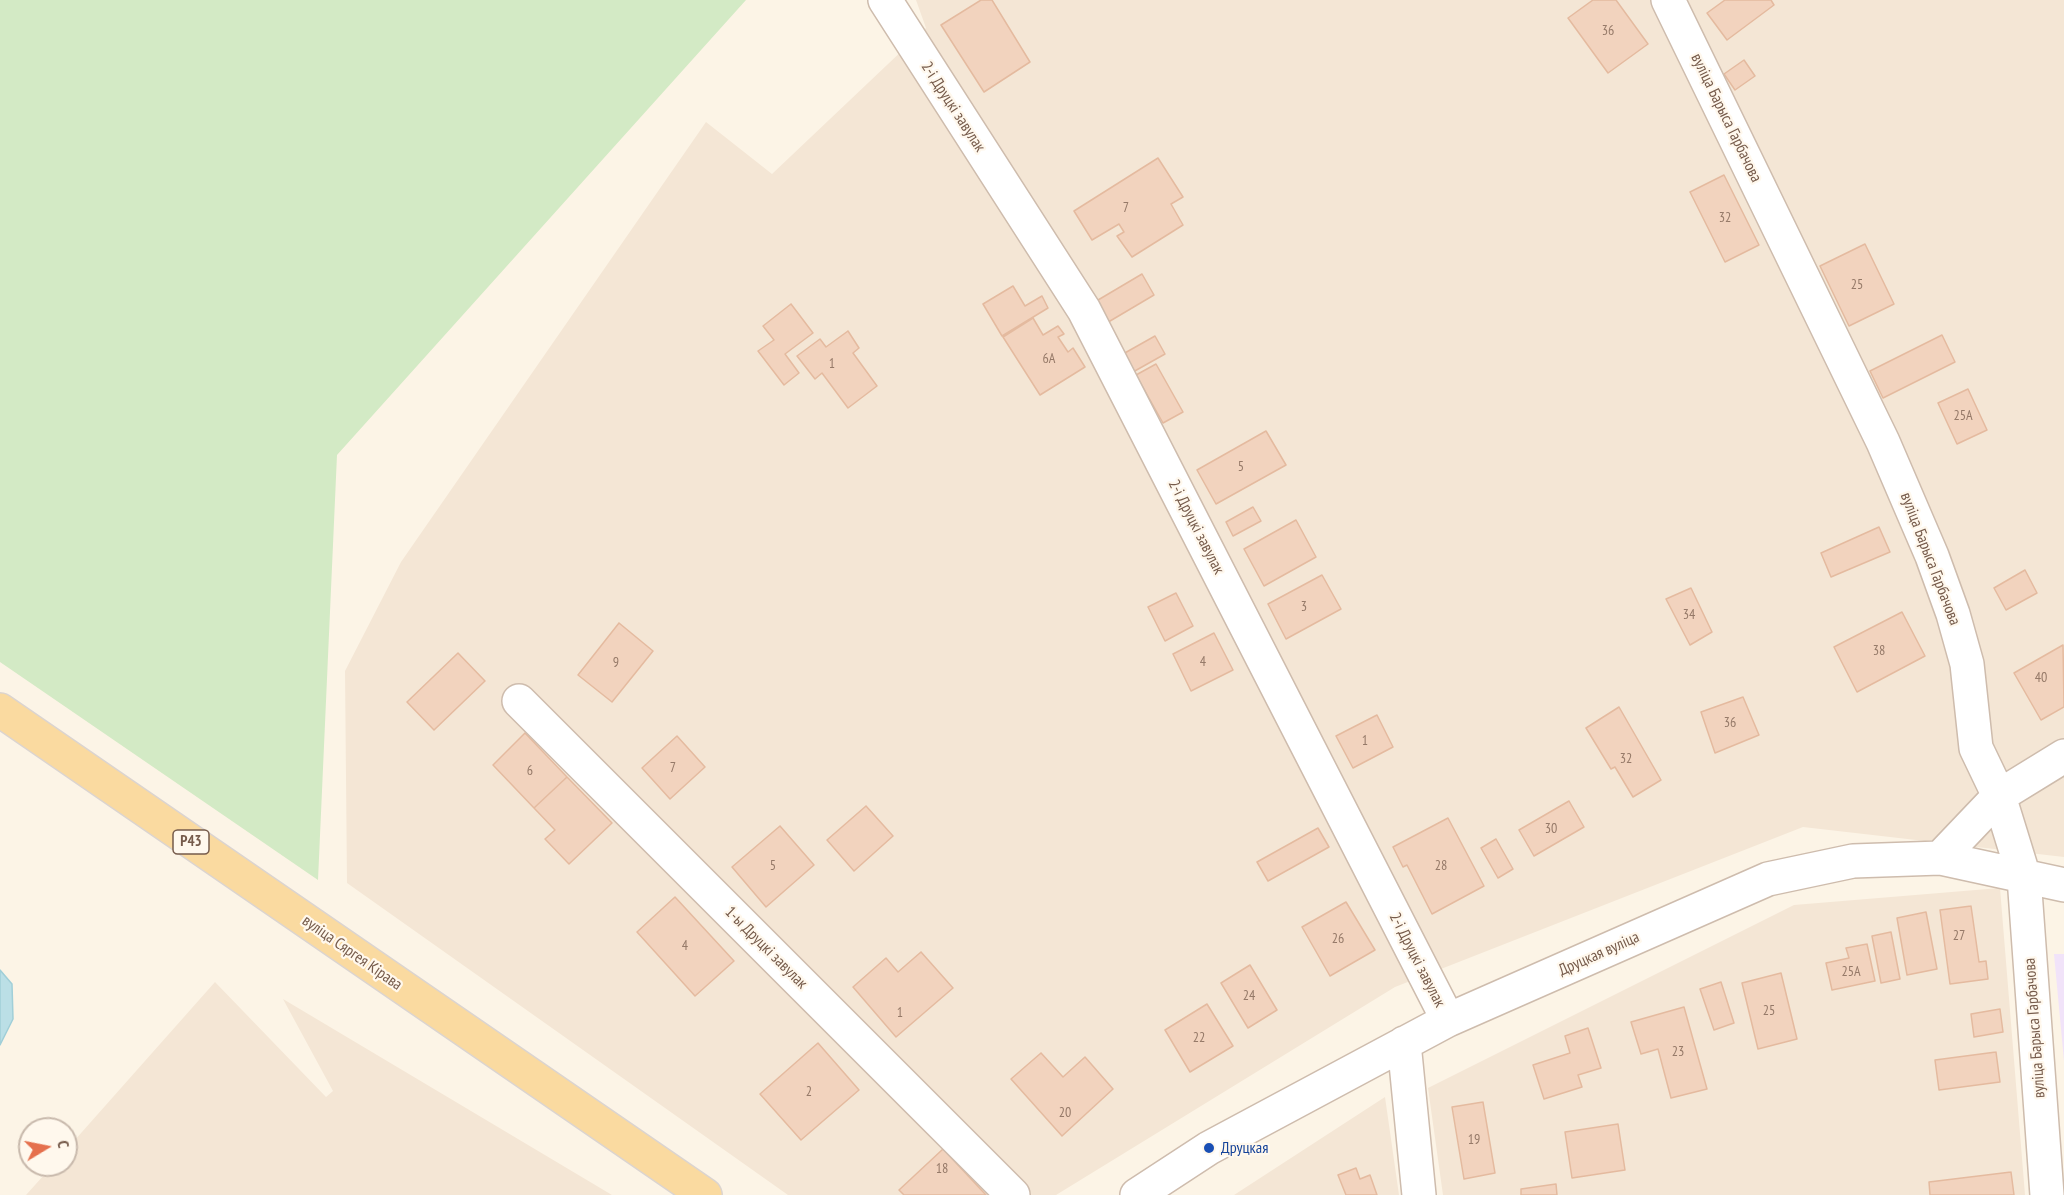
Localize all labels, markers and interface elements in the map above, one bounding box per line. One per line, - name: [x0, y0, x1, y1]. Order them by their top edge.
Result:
- house number: 36: [1602, 23, 1614, 39]
- street label: вуліца Барыса Гарбачова: [1687, 51, 1765, 185]
- street label: 2-і Друцкі завулак: [917, 58, 989, 156]
- house number: 7: [1123, 200, 1129, 216]
- house number: 32: [1719, 210, 1731, 226]
- house number: 25: [1851, 277, 1863, 293]
- house number: 6А: [1043, 351, 1055, 367]
- house number: 1: [829, 356, 835, 372]
- house number: 25А: [1953, 408, 1973, 424]
- house number: 5: [1238, 459, 1244, 475]
- street label: 2-і Друцкі завулак: [1164, 476, 1228, 578]
- street label: вуліца Барыса Гарбачова: [1896, 490, 1964, 628]
- house number: 3: [1301, 599, 1307, 615]
- house number: 34: [1683, 607, 1695, 623]
- house number: 38: [1873, 643, 1885, 659]
- house number: 4: [1200, 654, 1206, 670]
- house number: 9: [613, 655, 619, 671]
- house number: 40: [2035, 670, 2047, 686]
- house number: 36: [1724, 715, 1736, 731]
- house number: 1: [1362, 733, 1368, 749]
- house number: 32: [1620, 751, 1632, 767]
- house number: 7: [670, 760, 676, 776]
- house number: 6: [527, 763, 533, 779]
- house number: 30: [1545, 821, 1557, 837]
- road number: Р43: [173, 830, 209, 854]
- house number: 5: [770, 858, 776, 874]
- house number: 28: [1435, 858, 1447, 874]
- street label: 1-ы Друцкі завулак: [721, 903, 811, 993]
- street label: 2-і Друцкі завулак: [1385, 909, 1449, 1011]
- street label: вуліца Сяргея Кірава: [298, 911, 406, 995]
- street label: Друцкая вуліца: [1556, 928, 1642, 980]
- house number: 27: [1953, 928, 1965, 944]
- house number: 26: [1332, 931, 1344, 947]
- house number: 4: [682, 938, 688, 954]
- street label: вуліца Барыса Гарбачова: [2021, 957, 2049, 1099]
- house number: 25А: [1841, 964, 1861, 980]
- house number: 24: [1243, 988, 1255, 1004]
- house number: 25: [1763, 1003, 1775, 1019]
- house number: 1: [897, 1005, 903, 1021]
- house number: 22: [1193, 1030, 1205, 1046]
- house number: 23: [1672, 1044, 1684, 1060]
- house number: 2: [806, 1084, 812, 1100]
- house number: 20: [1059, 1105, 1071, 1121]
- north arrow: [18, 1117, 78, 1177]
- house number: 19: [1468, 1132, 1480, 1148]
- place label: Друцкая: [1221, 1138, 1268, 1158]
- text: С: [53, 1139, 74, 1150]
- marker: Друцкая: [1202, 1141, 1216, 1155]
- house number: 18: [936, 1161, 948, 1177]

